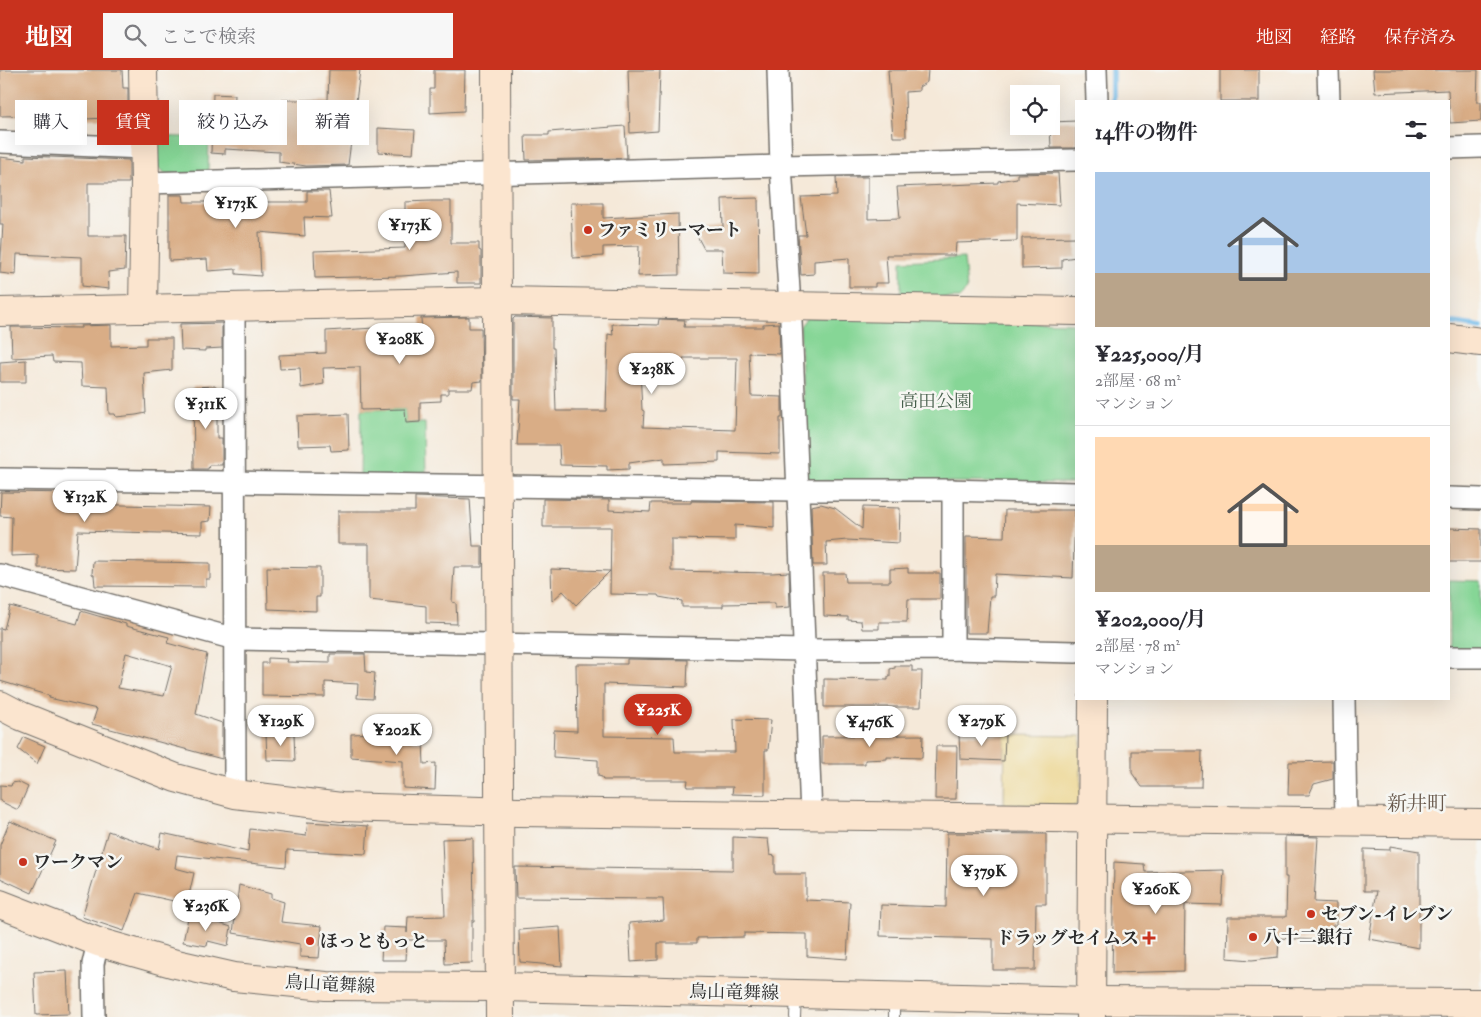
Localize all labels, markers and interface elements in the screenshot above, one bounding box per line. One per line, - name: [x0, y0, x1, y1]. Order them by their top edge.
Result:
- search box: [103, 13, 453, 58]
- icon: search: [121, 21, 149, 49]
- text: 地図: [25, 22, 73, 53]
- text: ここで検索: [161, 25, 256, 49]
- text: 地図: [1256, 26, 1292, 49]
- text: 経路: [1320, 26, 1356, 49]
- text: 保存済み: [1384, 26, 1456, 49]
- map controls: [1010, 85, 1060, 135]
- button: locate: [1010, 85, 1060, 135]
- chip: 購入: [15, 100, 87, 145]
- chip: 賃貸: [97, 100, 169, 145]
- chip: 絞り込み: [179, 100, 287, 145]
- chip: 新着: [297, 100, 369, 145]
- icon: filters: [1402, 116, 1430, 144]
- text: 14件の物件: [1095, 119, 1198, 146]
- pin: ¥173K: [201, 186, 271, 229]
- text: ¥173K: [215, 193, 257, 213]
- icon: home: [1218, 204, 1308, 294]
- pin: ¥173K: [375, 208, 445, 251]
- text: ¥173K: [389, 215, 431, 235]
- place label: ファミリーマート: [598, 219, 742, 242]
- marker: ファミリーマート: [582, 224, 594, 236]
- pin: ¥208K: [365, 322, 435, 365]
- text: ¥208K: [376, 329, 424, 349]
- text: ¥225,000/月: [1095, 341, 1205, 368]
- pin: ¥238K: [617, 352, 687, 395]
- text: ¥238K: [630, 359, 674, 379]
- text: 2部屋 · 68 m²: [1095, 371, 1181, 391]
- pin: ¥311K: [171, 388, 241, 430]
- park label: 高田公園: [900, 390, 972, 413]
- text: ¥311K: [186, 394, 226, 414]
- text: マンション: [1095, 394, 1174, 414]
- icon: home: [1218, 470, 1308, 560]
- pin: ¥132K: [50, 480, 120, 523]
- text: ¥132K: [63, 487, 107, 507]
- text: ¥202,000/月: [1095, 606, 1207, 633]
- text: 2部屋 · 78 m²: [1095, 636, 1180, 656]
- text: マンション: [1095, 659, 1174, 679]
- pin: ¥225K: [623, 694, 693, 736]
- text: ¥225K: [635, 700, 681, 720]
- pin: ¥129K: [246, 704, 316, 747]
- pin: ¥279K: [947, 704, 1017, 747]
- pin: ¥476K: [835, 706, 905, 748]
- text: ¥129K: [258, 711, 304, 731]
- text: ¥279K: [959, 711, 1005, 731]
- text: ¥476K: [847, 712, 893, 732]
- pin: ¥202K: [362, 714, 432, 756]
- text: ¥202K: [373, 720, 421, 740]
- district label: 新井町: [1387, 791, 1447, 816]
- place label: ワークマン: [33, 851, 123, 874]
- pin: ¥379K: [949, 854, 1019, 897]
- marker: ワークマン: [17, 856, 29, 868]
- text: ¥379K: [962, 861, 1006, 881]
- pin: ¥260K: [1121, 872, 1191, 915]
- text: ¥260K: [1132, 879, 1180, 899]
- pin: ¥236K: [171, 890, 241, 932]
- text: ¥236K: [183, 896, 229, 916]
- place label: セブン-イレブン: [1321, 903, 1453, 926]
- marker: セブン-イレブン: [1305, 908, 1317, 920]
- place label: 八十二銀行: [1263, 926, 1353, 949]
- place label: ドラッグセイムス: [996, 927, 1139, 950]
- place label: ほっともっと: [320, 930, 428, 953]
- marker: 八十二銀行: [1247, 931, 1259, 943]
- marker: ドラッグセイムス: [1143, 932, 1155, 944]
- marker: ほっともっと: [304, 935, 316, 947]
- street label: 鳥山竜舞線: [284, 971, 376, 998]
- street label: 鳥山竜舞線: [689, 980, 779, 1005]

